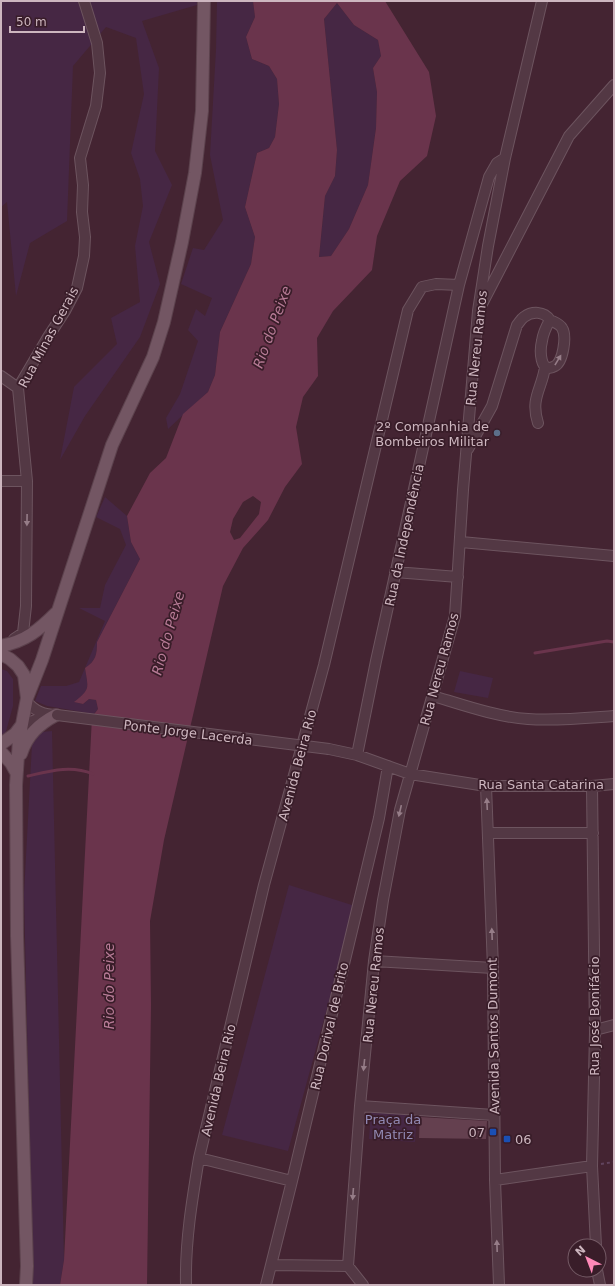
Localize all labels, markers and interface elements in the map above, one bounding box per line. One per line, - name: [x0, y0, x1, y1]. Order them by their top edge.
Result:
- scale bar: [10, 8, 84, 34]
- text: 50 m: [16, 15, 47, 29]
- street label: Rua Minas Gerais: [15, 284, 82, 390]
- water label: Rio do Peixe: [250, 284, 294, 370]
- street label: Rua Nereu Ramos: [463, 289, 490, 407]
- one-way arrow: [555, 354, 562, 366]
- place label: 2º Companhia de Bombeiros Militar: [375, 419, 490, 449]
- marker: 2º Companhia de Bombeiros Militar: [492, 428, 502, 438]
- street label: Rua da Independência: [382, 463, 427, 608]
- one-way arrow: [24, 514, 30, 527]
- water label: Rio do Peixe: [148, 589, 188, 677]
- street label: Rua Nereu Ramos: [417, 611, 462, 727]
- street label: Avenida Beira Rio: [275, 708, 320, 822]
- street label: Ponte Jorge Lacerda: [123, 717, 253, 748]
- street label: Rua Santa Catarina: [478, 777, 604, 792]
- one-way arrow: [484, 797, 490, 810]
- one-way arrow: [396, 805, 402, 818]
- street label: Rua Nereu Ramos: [360, 926, 387, 1044]
- one-way arrow: [488, 928, 495, 940]
- water label: Rio do Peixe: [101, 943, 117, 1029]
- street label: Rua José Bonifácio: [587, 956, 602, 1076]
- street label: Avenida Santos Dumont: [485, 958, 502, 1114]
- street label: Rua Dorival de Brito: [308, 961, 351, 1091]
- street label: Avenida Beira Rio: [198, 1023, 239, 1138]
- one-way arrow: [361, 1059, 367, 1071]
- park label: Praça da Matriz: [365, 1112, 421, 1142]
- place label: 07: [468, 1125, 485, 1140]
- marker: 07: [488, 1127, 498, 1137]
- place label: 06: [515, 1132, 532, 1147]
- marker: 06: [502, 1134, 512, 1144]
- one-way arrow: [350, 1188, 357, 1200]
- north arrow: [567, 1238, 607, 1278]
- one-way arrow: [494, 1240, 501, 1252]
- text: N: [573, 1243, 588, 1259]

